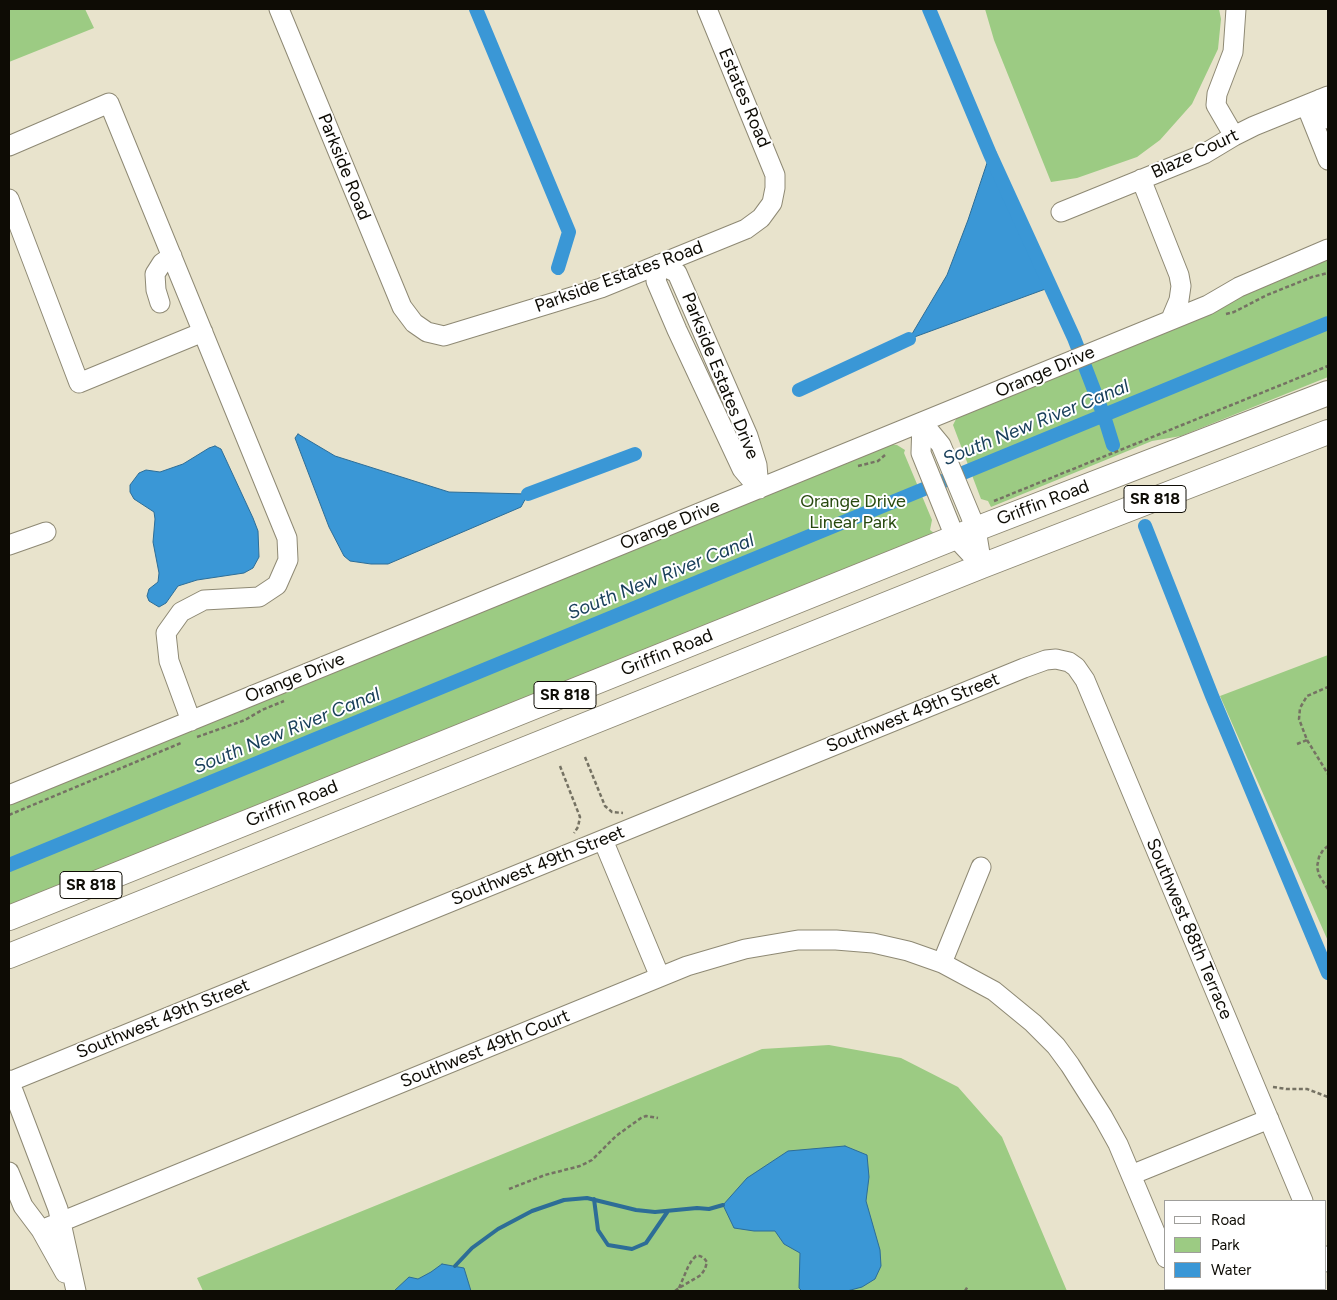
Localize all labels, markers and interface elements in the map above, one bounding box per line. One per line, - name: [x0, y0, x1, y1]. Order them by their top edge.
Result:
- street label: Estates Road: [713, 45, 775, 151]
- street label: Parkside Road: [313, 111, 375, 223]
- street label: Blaze Court: [1148, 124, 1242, 184]
- street label: Parkside Estates Road: [532, 237, 706, 317]
- street label: Parkside Estates Drive: [677, 290, 763, 462]
- street label: Orange Drive: [992, 341, 1098, 403]
- water label: South New River Canal: [939, 375, 1133, 471]
- street label: Griffin Road: [994, 475, 1092, 531]
- road number: SR 818: [1124, 486, 1186, 512]
- park label: Orange Drive Linear Park: [800, 491, 906, 534]
- street label: Orange Drive: [617, 495, 723, 555]
- water label: South New River Canal: [564, 529, 758, 625]
- street label: Griffin Road: [618, 625, 716, 681]
- street label: Orange Drive: [242, 648, 348, 708]
- street label: Southwest 49th Street: [823, 668, 1003, 758]
- road number: SR 818: [534, 682, 596, 708]
- water label: South New River Canal: [190, 683, 384, 779]
- street label: Griffin Road: [243, 776, 341, 832]
- street label: Southwest 49th Street: [448, 821, 628, 911]
- street label: Southwest 88th Terrace: [1141, 835, 1237, 1023]
- road number: SR 818: [60, 872, 122, 898]
- street label: Southwest 49th Street: [73, 974, 253, 1064]
- street label: Southwest 49th Court: [397, 1005, 573, 1093]
- legend: [1164, 1200, 1327, 1290]
- text: Road: [1211, 1211, 1246, 1229]
- text: Park: [1211, 1236, 1240, 1254]
- text: Water: [1211, 1261, 1251, 1279]

